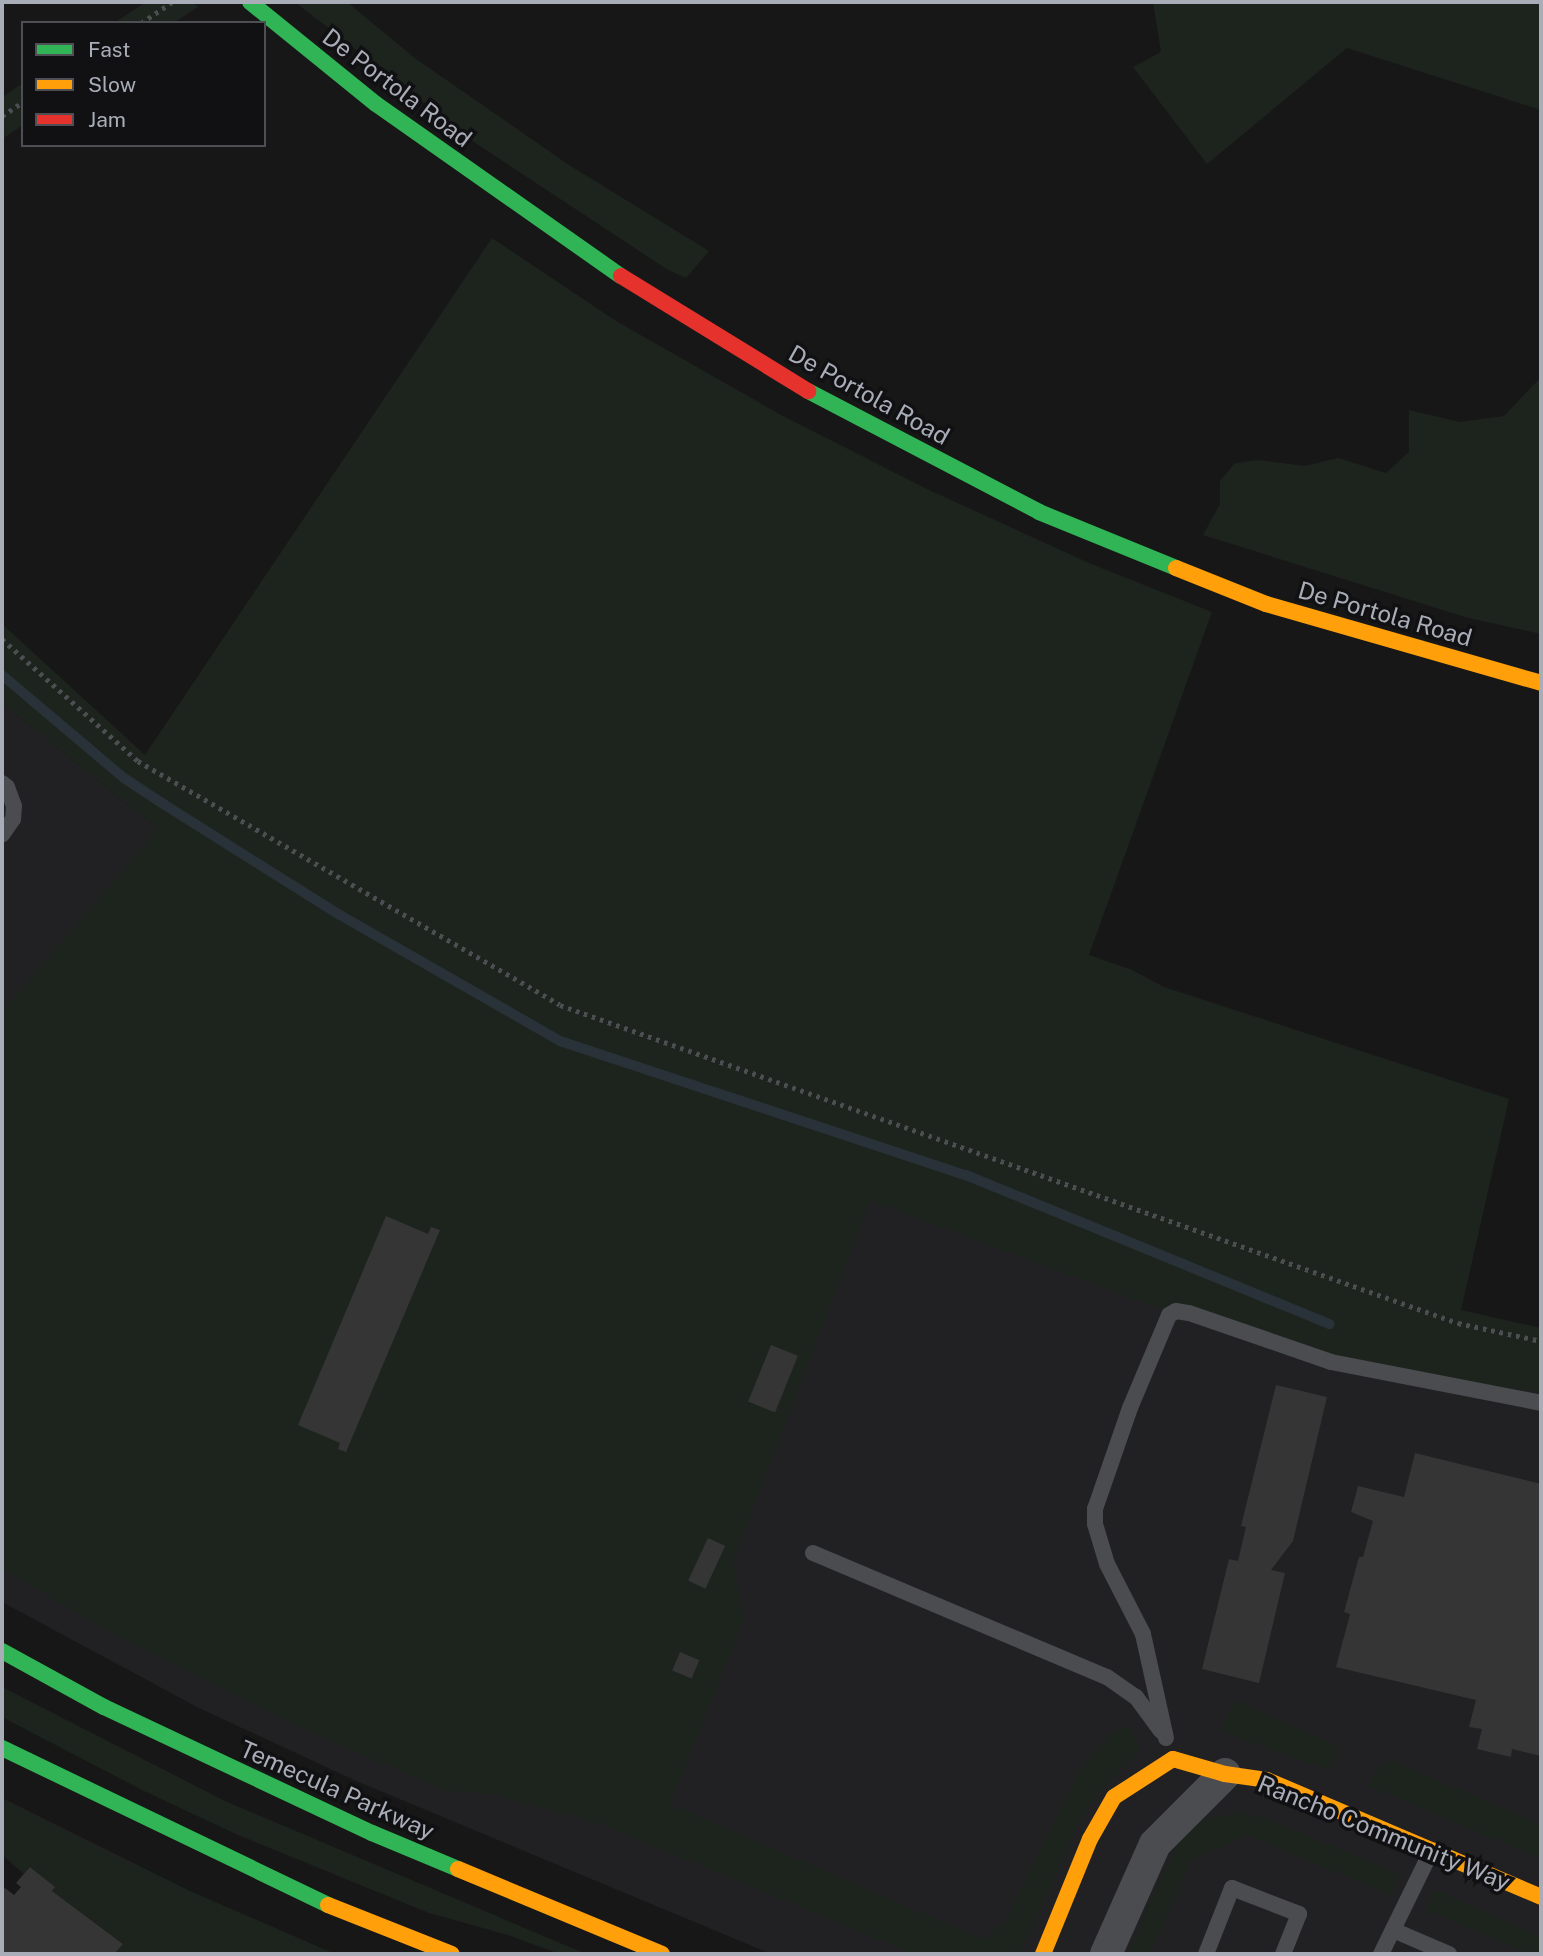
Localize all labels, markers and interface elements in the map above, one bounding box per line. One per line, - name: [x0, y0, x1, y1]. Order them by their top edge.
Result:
- legend: [21, 21, 266, 147]
- street label: De Portola Road: [317, 23, 477, 153]
- text: Fast: [88, 37, 130, 62]
- text: Slow: [88, 72, 136, 97]
- text: Jam: [88, 107, 126, 132]
- street label: De Portola Road: [784, 339, 954, 451]
- street label: De Portola Road: [1295, 575, 1475, 653]
- street label: Temecula Parkway: [235, 1734, 439, 1846]
- street label: Rancho Community Way: [1253, 1769, 1515, 1897]

